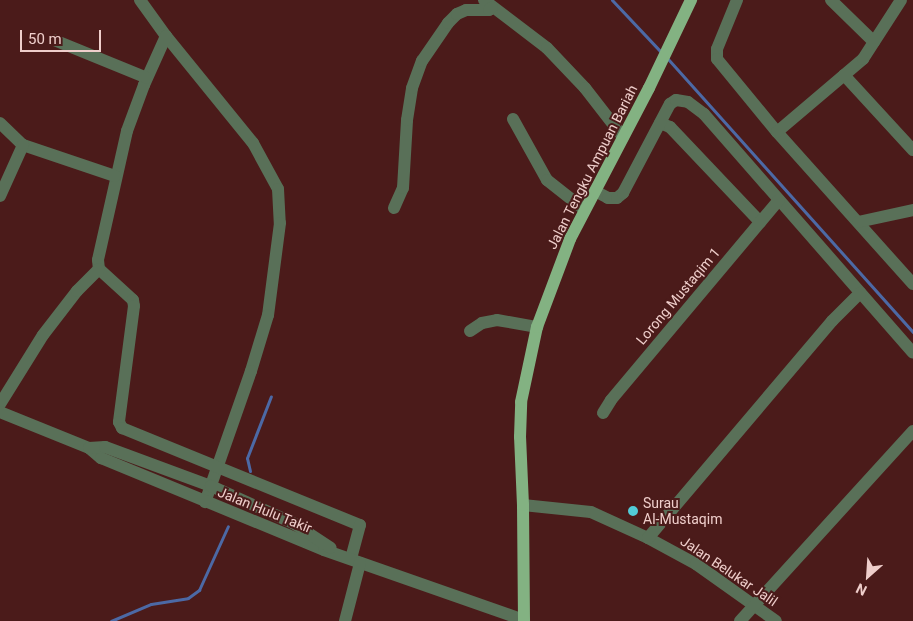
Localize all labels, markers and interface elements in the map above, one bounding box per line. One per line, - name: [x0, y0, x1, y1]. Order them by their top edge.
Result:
- scale bar: [22, 20, 104, 52]
- text: 50 m: [28, 30, 62, 48]
- street label: Jalan Tengku Ampuan Bariah: [543, 82, 641, 252]
- street label: Lorong Mustaqim 1: [633, 244, 723, 348]
- street label: Jalan Hulu Takir: [215, 483, 315, 537]
- place label: Surau Al-Mustaqim: [643, 495, 722, 528]
- marker: Surau Al-Mustaqim: [627, 505, 639, 517]
- street label: Jalan Belukar Jalil: [677, 532, 781, 610]
- north arrow: [843, 551, 893, 601]
- text: N: [853, 580, 869, 599]

